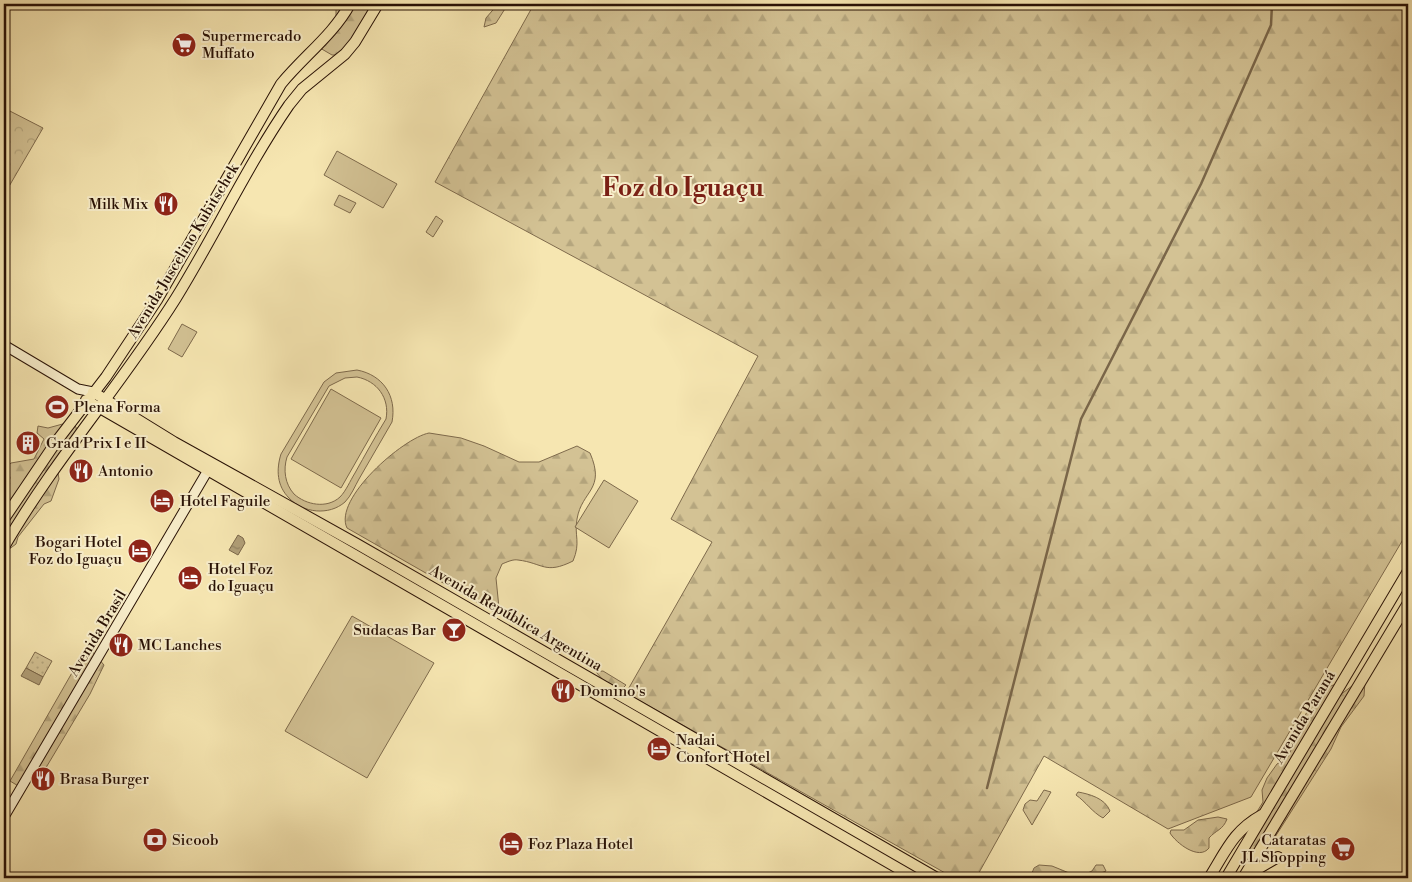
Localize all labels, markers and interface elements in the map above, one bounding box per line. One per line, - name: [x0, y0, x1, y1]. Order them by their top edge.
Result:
- place label: Supermercado Muffato: [202, 27, 301, 63]
- supermarket icon: Supermercado Muffato: [171, 32, 197, 58]
- street label: Avenida Juscelino Kubitschek: [123, 159, 244, 343]
- district label: Foz do Iguaçu: [602, 173, 764, 204]
- restaurant icon: Milk Mix: [153, 191, 179, 217]
- place label: Milk Mix: [89, 195, 148, 214]
- sports icon: Plena Forma: [44, 394, 70, 420]
- place label: Plena Forma: [74, 398, 161, 417]
- building icon: Grad Prix I e II: [15, 430, 41, 456]
- place label: Grad Prix I e II: [46, 434, 146, 453]
- restaurant icon: Antonio: [68, 458, 94, 484]
- place label: Antonio: [97, 462, 153, 481]
- hotel icon: Hotel Faguile: [149, 488, 175, 514]
- place label: Hotel Faguile: [180, 492, 270, 511]
- place label: Bogari Hotel Foz do Iguaçu: [29, 533, 123, 569]
- hotel icon: Bogari Hotel Foz do Iguaçu: [127, 538, 153, 564]
- place label: Hotel Foz do Iguaçu: [208, 560, 274, 596]
- street label: Avenida República Argentina: [425, 561, 606, 676]
- hotel icon: Hotel Foz do Iguaçu: [177, 565, 203, 591]
- street label: Avenida Brasil: [64, 586, 131, 681]
- bar icon: Sudacas Bar: [441, 617, 467, 643]
- place label: Sudacas Bar: [353, 621, 437, 640]
- restaurant icon: MC Lanches: [108, 632, 134, 658]
- place label: MC Lanches: [138, 636, 222, 655]
- street label: Avenida Paraná: [1269, 667, 1340, 768]
- restaurant icon: Domino's: [550, 678, 576, 704]
- place label: Domino's: [580, 682, 645, 701]
- place label: Nadai Confort Hotel: [676, 731, 771, 767]
- hotel icon: Nadai Confort Hotel: [646, 736, 672, 762]
- restaurant icon: Brasa Burger: [30, 766, 56, 792]
- place label: Brasa Burger: [59, 770, 149, 789]
- bank icon: Sicoob: [142, 827, 168, 853]
- place label: Sicoob: [172, 831, 219, 850]
- hotel icon: Foz Plaza Hotel: [498, 831, 524, 857]
- place label: Cataratas JL Shopping: [1240, 831, 1326, 867]
- place label: Foz Plaza Hotel: [528, 835, 634, 854]
- supermarket icon: Cataratas JL Shopping: [1330, 836, 1356, 862]

